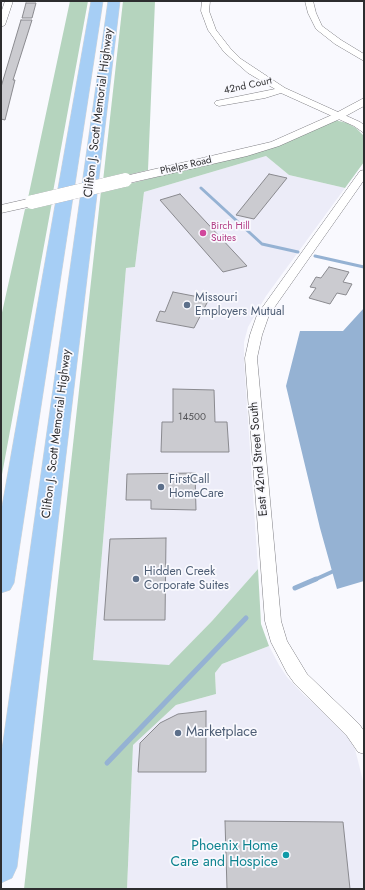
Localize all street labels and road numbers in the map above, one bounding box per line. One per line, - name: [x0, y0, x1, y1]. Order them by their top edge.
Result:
- street label: Clifton J. Scott Memorial Highway: [81, 28, 117, 198]
- street label: 42nd Court: [223, 75, 273, 97]
- street label: Phelps Road: [159, 154, 213, 178]
- street label: Clifton J. Scott Memorial Highway: [39, 349, 75, 519]
- street label: East 42nd Street South: [247, 401, 271, 517]

